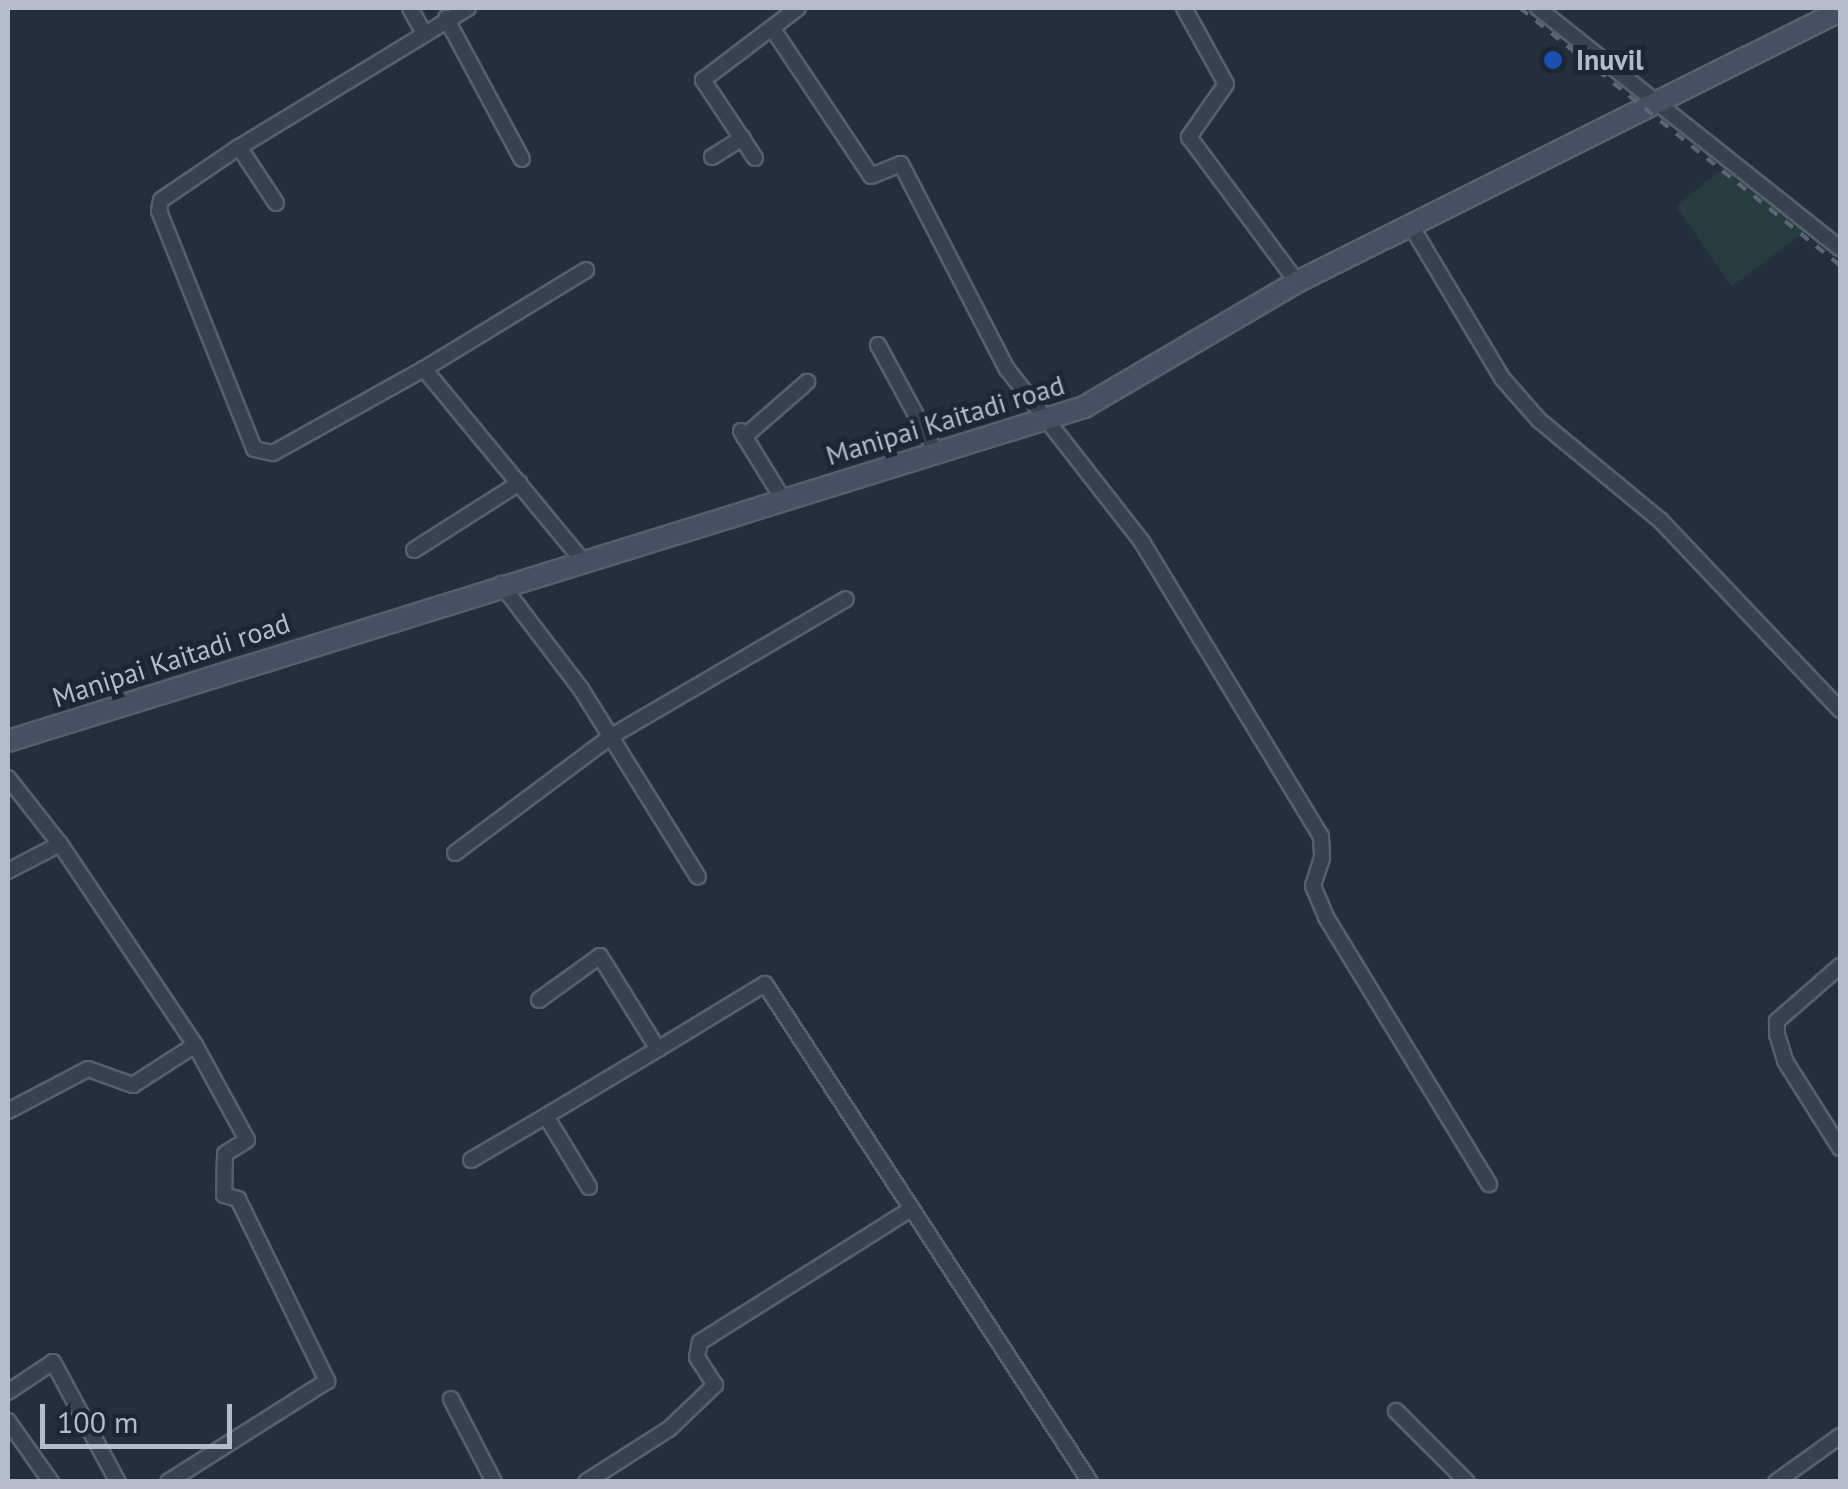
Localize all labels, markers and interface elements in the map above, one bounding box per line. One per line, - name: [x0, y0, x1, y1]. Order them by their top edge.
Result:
- place label: Inuvil: [1576, 43, 1643, 77]
- marker: Inuvil: [1540, 47, 1566, 73]
- street label: Manipai Kaitadi road: [822, 368, 1068, 472]
- street label: Manipai Kaitadi road: [48, 606, 294, 714]
- scale bar: [45, 1384, 238, 1446]
- text: 100 m: [57, 1402, 138, 1441]

